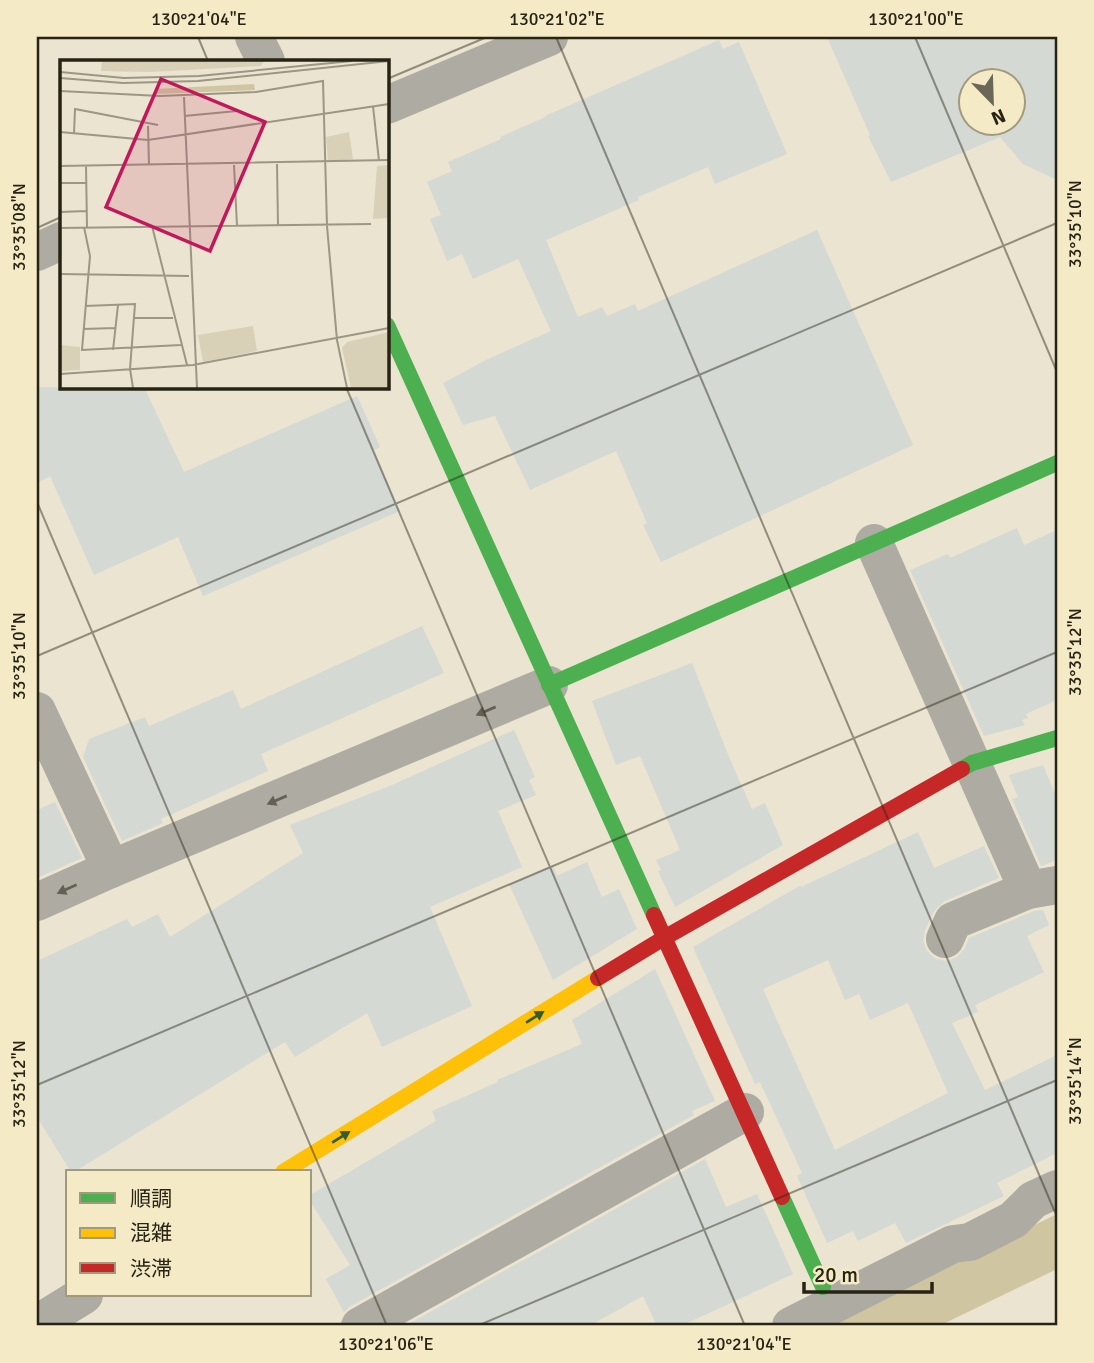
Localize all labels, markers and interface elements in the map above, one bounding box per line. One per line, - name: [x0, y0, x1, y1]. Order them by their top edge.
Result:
- text: 130°21'04"E: [151, 8, 247, 30]
- text: 130°21'02"E: [509, 8, 605, 30]
- text: 130°21'00"E: [868, 8, 964, 30]
- inset map: [60, 60, 388, 388]
- north arrow: [958, 66, 1028, 136]
- text: N: [987, 103, 1009, 130]
- text: 33°35'10"N: [1064, 180, 1086, 268]
- text: 33°35'08"N: [8, 183, 30, 271]
- text: 33°35'12"N: [1064, 608, 1086, 696]
- text: 33°35'10"N: [8, 612, 30, 700]
- one-way arrow: [476, 706, 497, 717]
- one-way arrow: [266, 794, 287, 805]
- one-way arrow: [57, 883, 77, 895]
- one-way arrow: [526, 1011, 545, 1024]
- text: 33°35'14"N: [1064, 1037, 1086, 1125]
- text: 33°35'12"N: [8, 1040, 30, 1128]
- one-way arrow: [332, 1130, 351, 1143]
- legend: [66, 1170, 312, 1296]
- text: 順調: [130, 1186, 172, 1212]
- text: 混雑: [130, 1220, 172, 1246]
- scale bar: [804, 1251, 931, 1295]
- text: 渋滞: [130, 1256, 172, 1282]
- text: 20 m: [814, 1262, 858, 1288]
- text: 130°21'06"E: [338, 1333, 434, 1355]
- text: 130°21'04"E: [696, 1333, 792, 1355]

